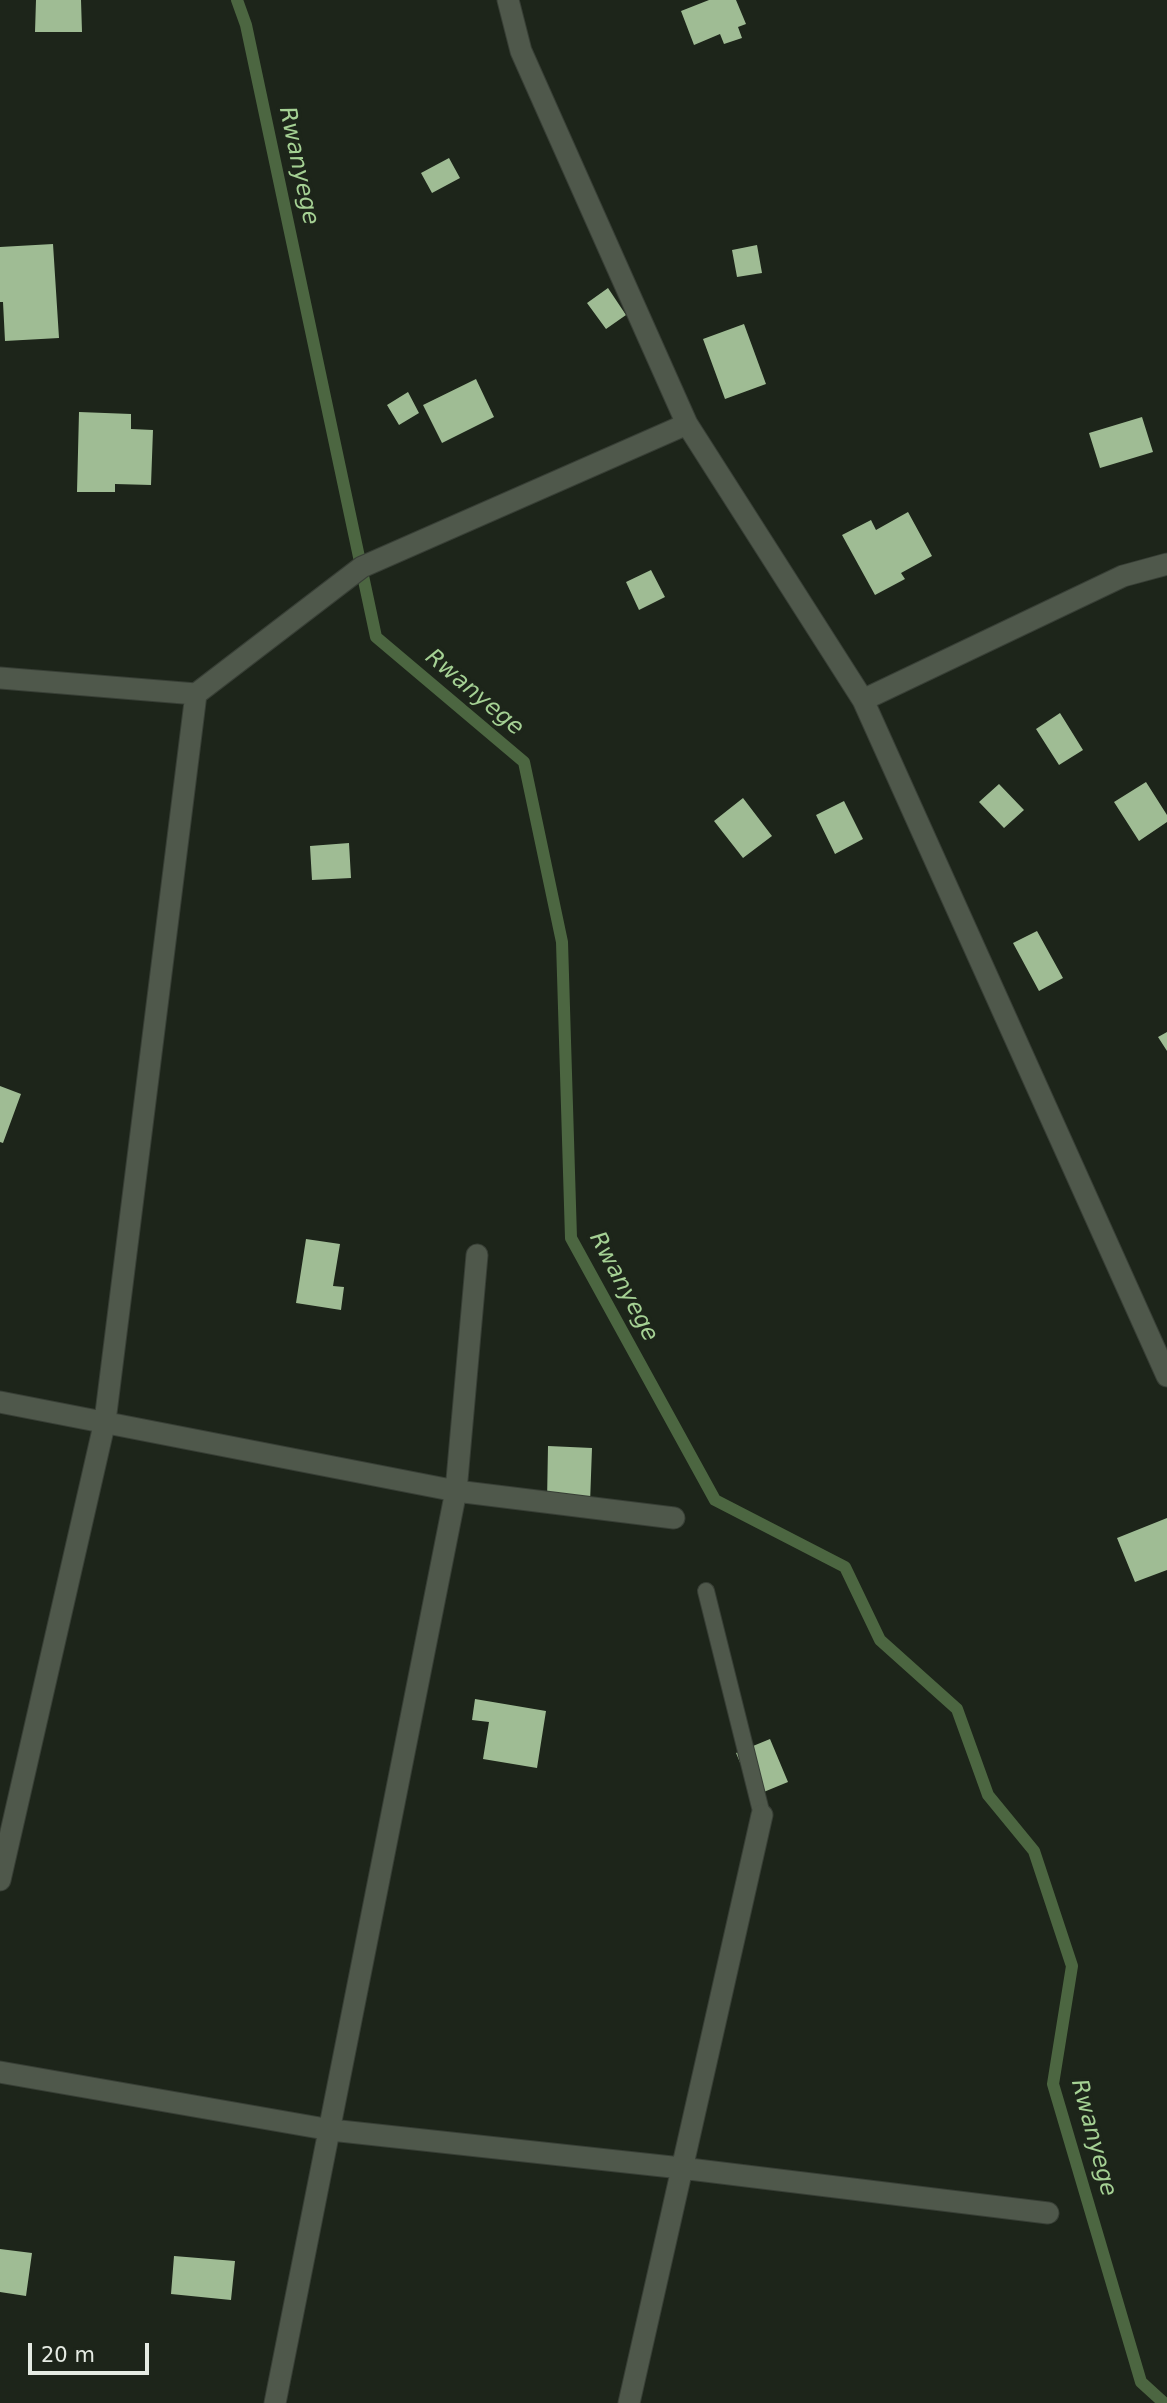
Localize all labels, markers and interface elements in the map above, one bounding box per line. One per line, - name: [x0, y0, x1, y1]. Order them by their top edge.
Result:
- water label: Rwanyege: [272, 104, 324, 228]
- water label: Rwanyege: [419, 644, 529, 742]
- water label: Rwanyege: [583, 1228, 663, 1346]
- water label: Rwanyege: [1064, 2076, 1122, 2200]
- scale bar: [32, 2330, 152, 2374]
- text: 20 m: [41, 2343, 95, 2367]

